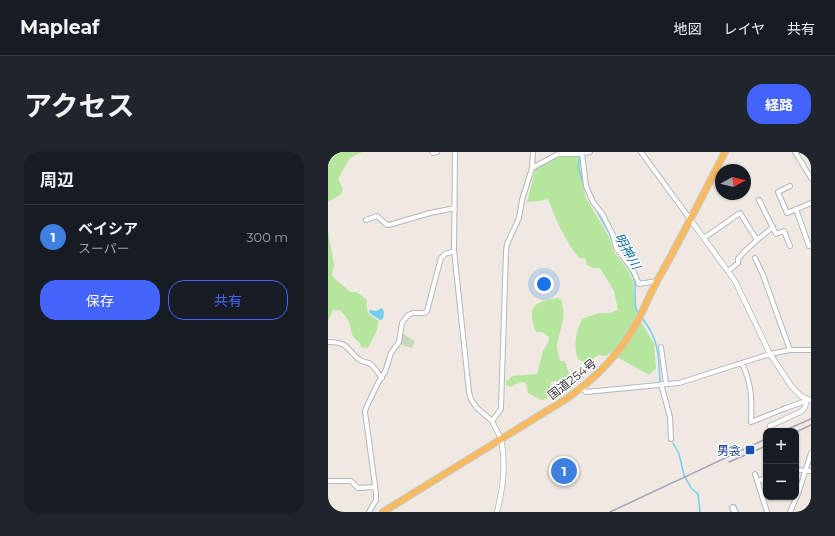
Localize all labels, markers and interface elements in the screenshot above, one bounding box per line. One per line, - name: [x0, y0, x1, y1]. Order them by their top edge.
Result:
- text: Mapleaf: [20, 16, 99, 39]
- text: 地図: [673, 20, 701, 38]
- text: レイヤ: [723, 20, 765, 38]
- text: 共有: [787, 20, 815, 38]
- button: 経路: [747, 84, 811, 124]
- text: アクセス: [24, 89, 135, 123]
- north arrow: [715, 164, 751, 200]
- text: 周辺: [40, 170, 74, 190]
- text: ベイシア: [78, 219, 138, 238]
- text: 1: [50, 229, 56, 245]
- text: 300 m: [246, 229, 288, 245]
- water label: 明神川: [611, 230, 646, 274]
- text: スーパー: [78, 240, 130, 256]
- your location: [534, 274, 554, 294]
- button: 保存: [40, 280, 160, 320]
- button: 共有: [168, 280, 288, 320]
- street label: 国道254号: [545, 355, 599, 403]
- map controls: [763, 428, 799, 500]
- button: +: [763, 428, 799, 464]
- place label: 男衾: [717, 443, 741, 458]
- marker: 男衾: [744, 444, 756, 456]
- pin: 1: [551, 456, 577, 486]
- button: −: [763, 464, 799, 500]

